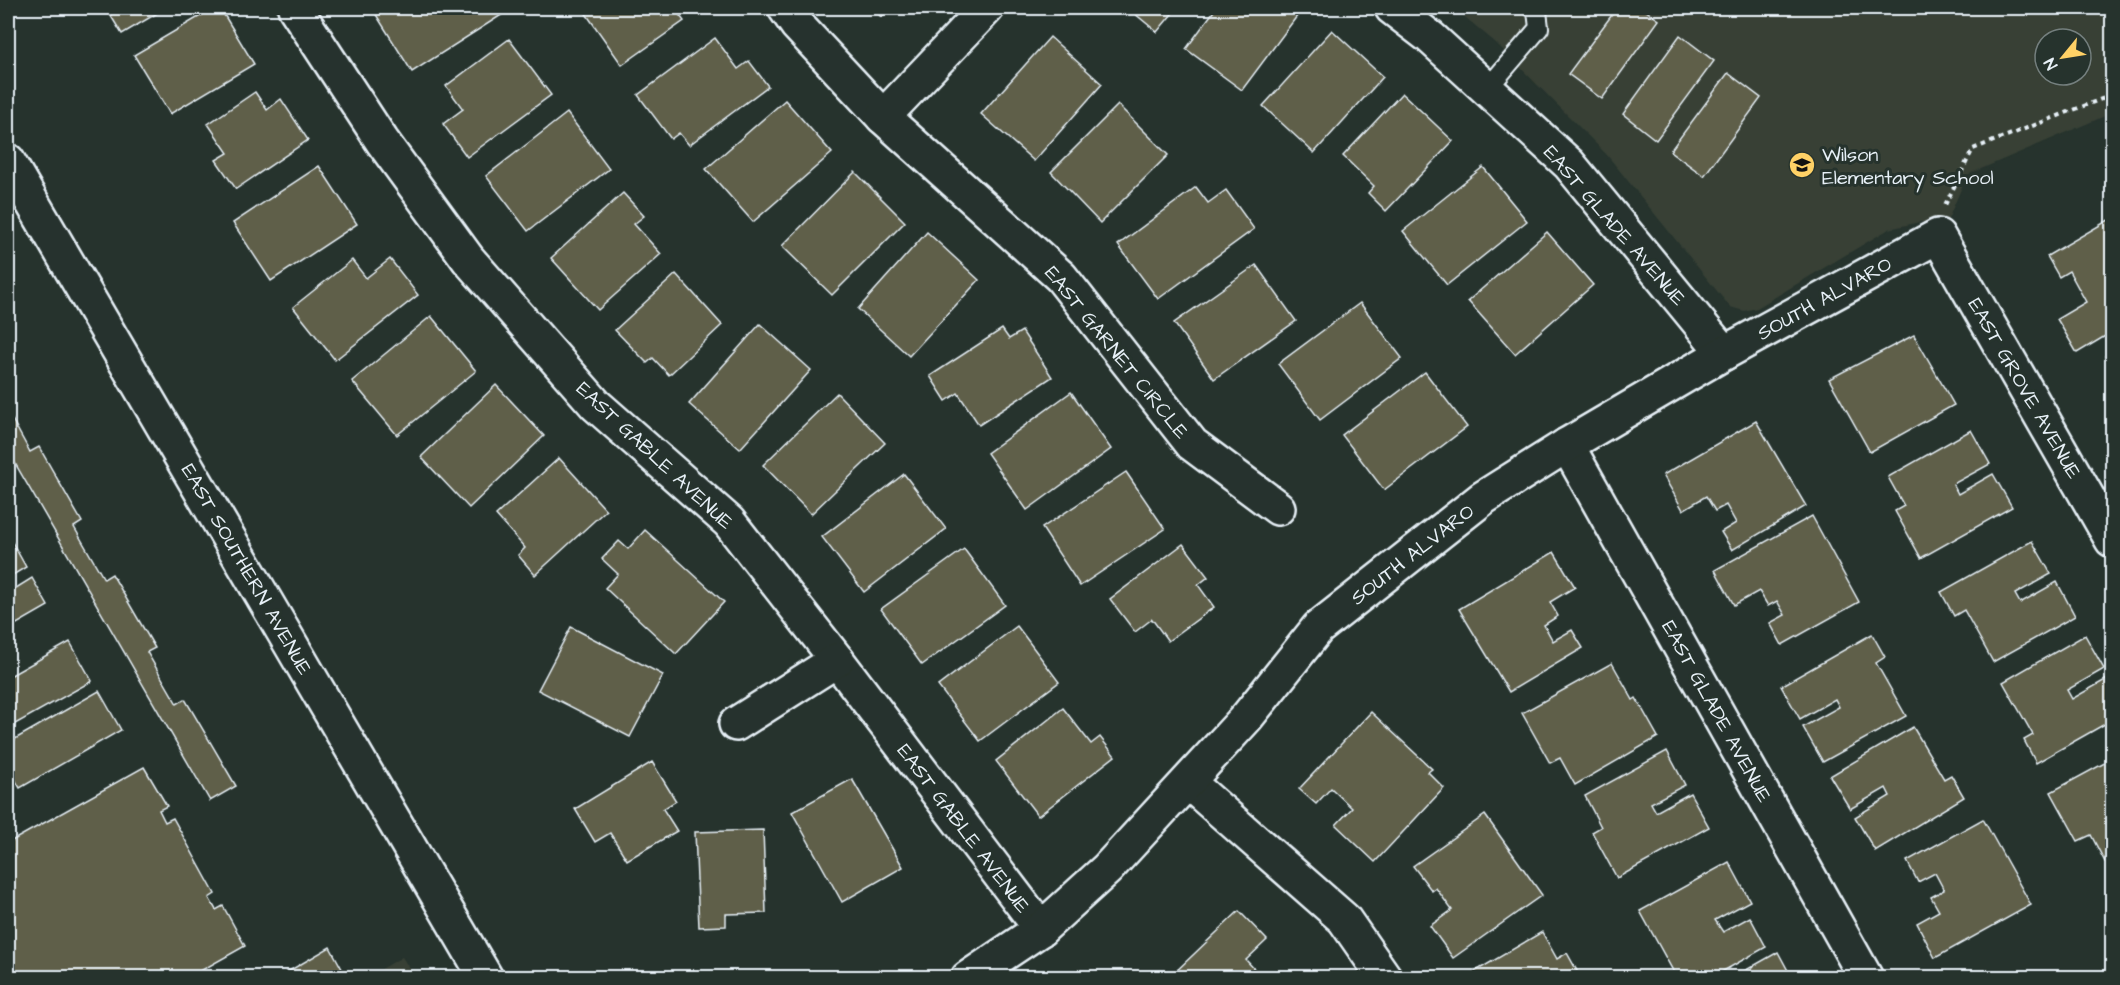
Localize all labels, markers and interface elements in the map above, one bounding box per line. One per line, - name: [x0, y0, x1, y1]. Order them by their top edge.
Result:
- north arrow: [2033, 27, 2093, 87]
- text: N: [2039, 54, 2063, 74]
- street label: EAST GLADE AVENUE: [1537, 139, 1692, 312]
- place label: Wilson Elementary School: [1822, 141, 1994, 193]
- school or university icon: Wilson Elementary School: [1787, 150, 1817, 180]
- street label: SOUTH ALVARO: [1752, 250, 1897, 347]
- street label: EAST GARNET CIRCLE: [1038, 260, 1195, 445]
- street label: EAST GROVE AVENUE: [1961, 293, 2088, 484]
- street label: EAST GABLE AVENUE: [570, 375, 739, 536]
- street label: EAST SOUTHERN AVENUE: [174, 459, 318, 680]
- street label: SOUTH ALVARO: [1345, 498, 1480, 612]
- street label: EAST GLADE AVENUE: [1654, 615, 1778, 808]
- street label: EAST GABLE AVENUE: [890, 738, 1036, 919]

